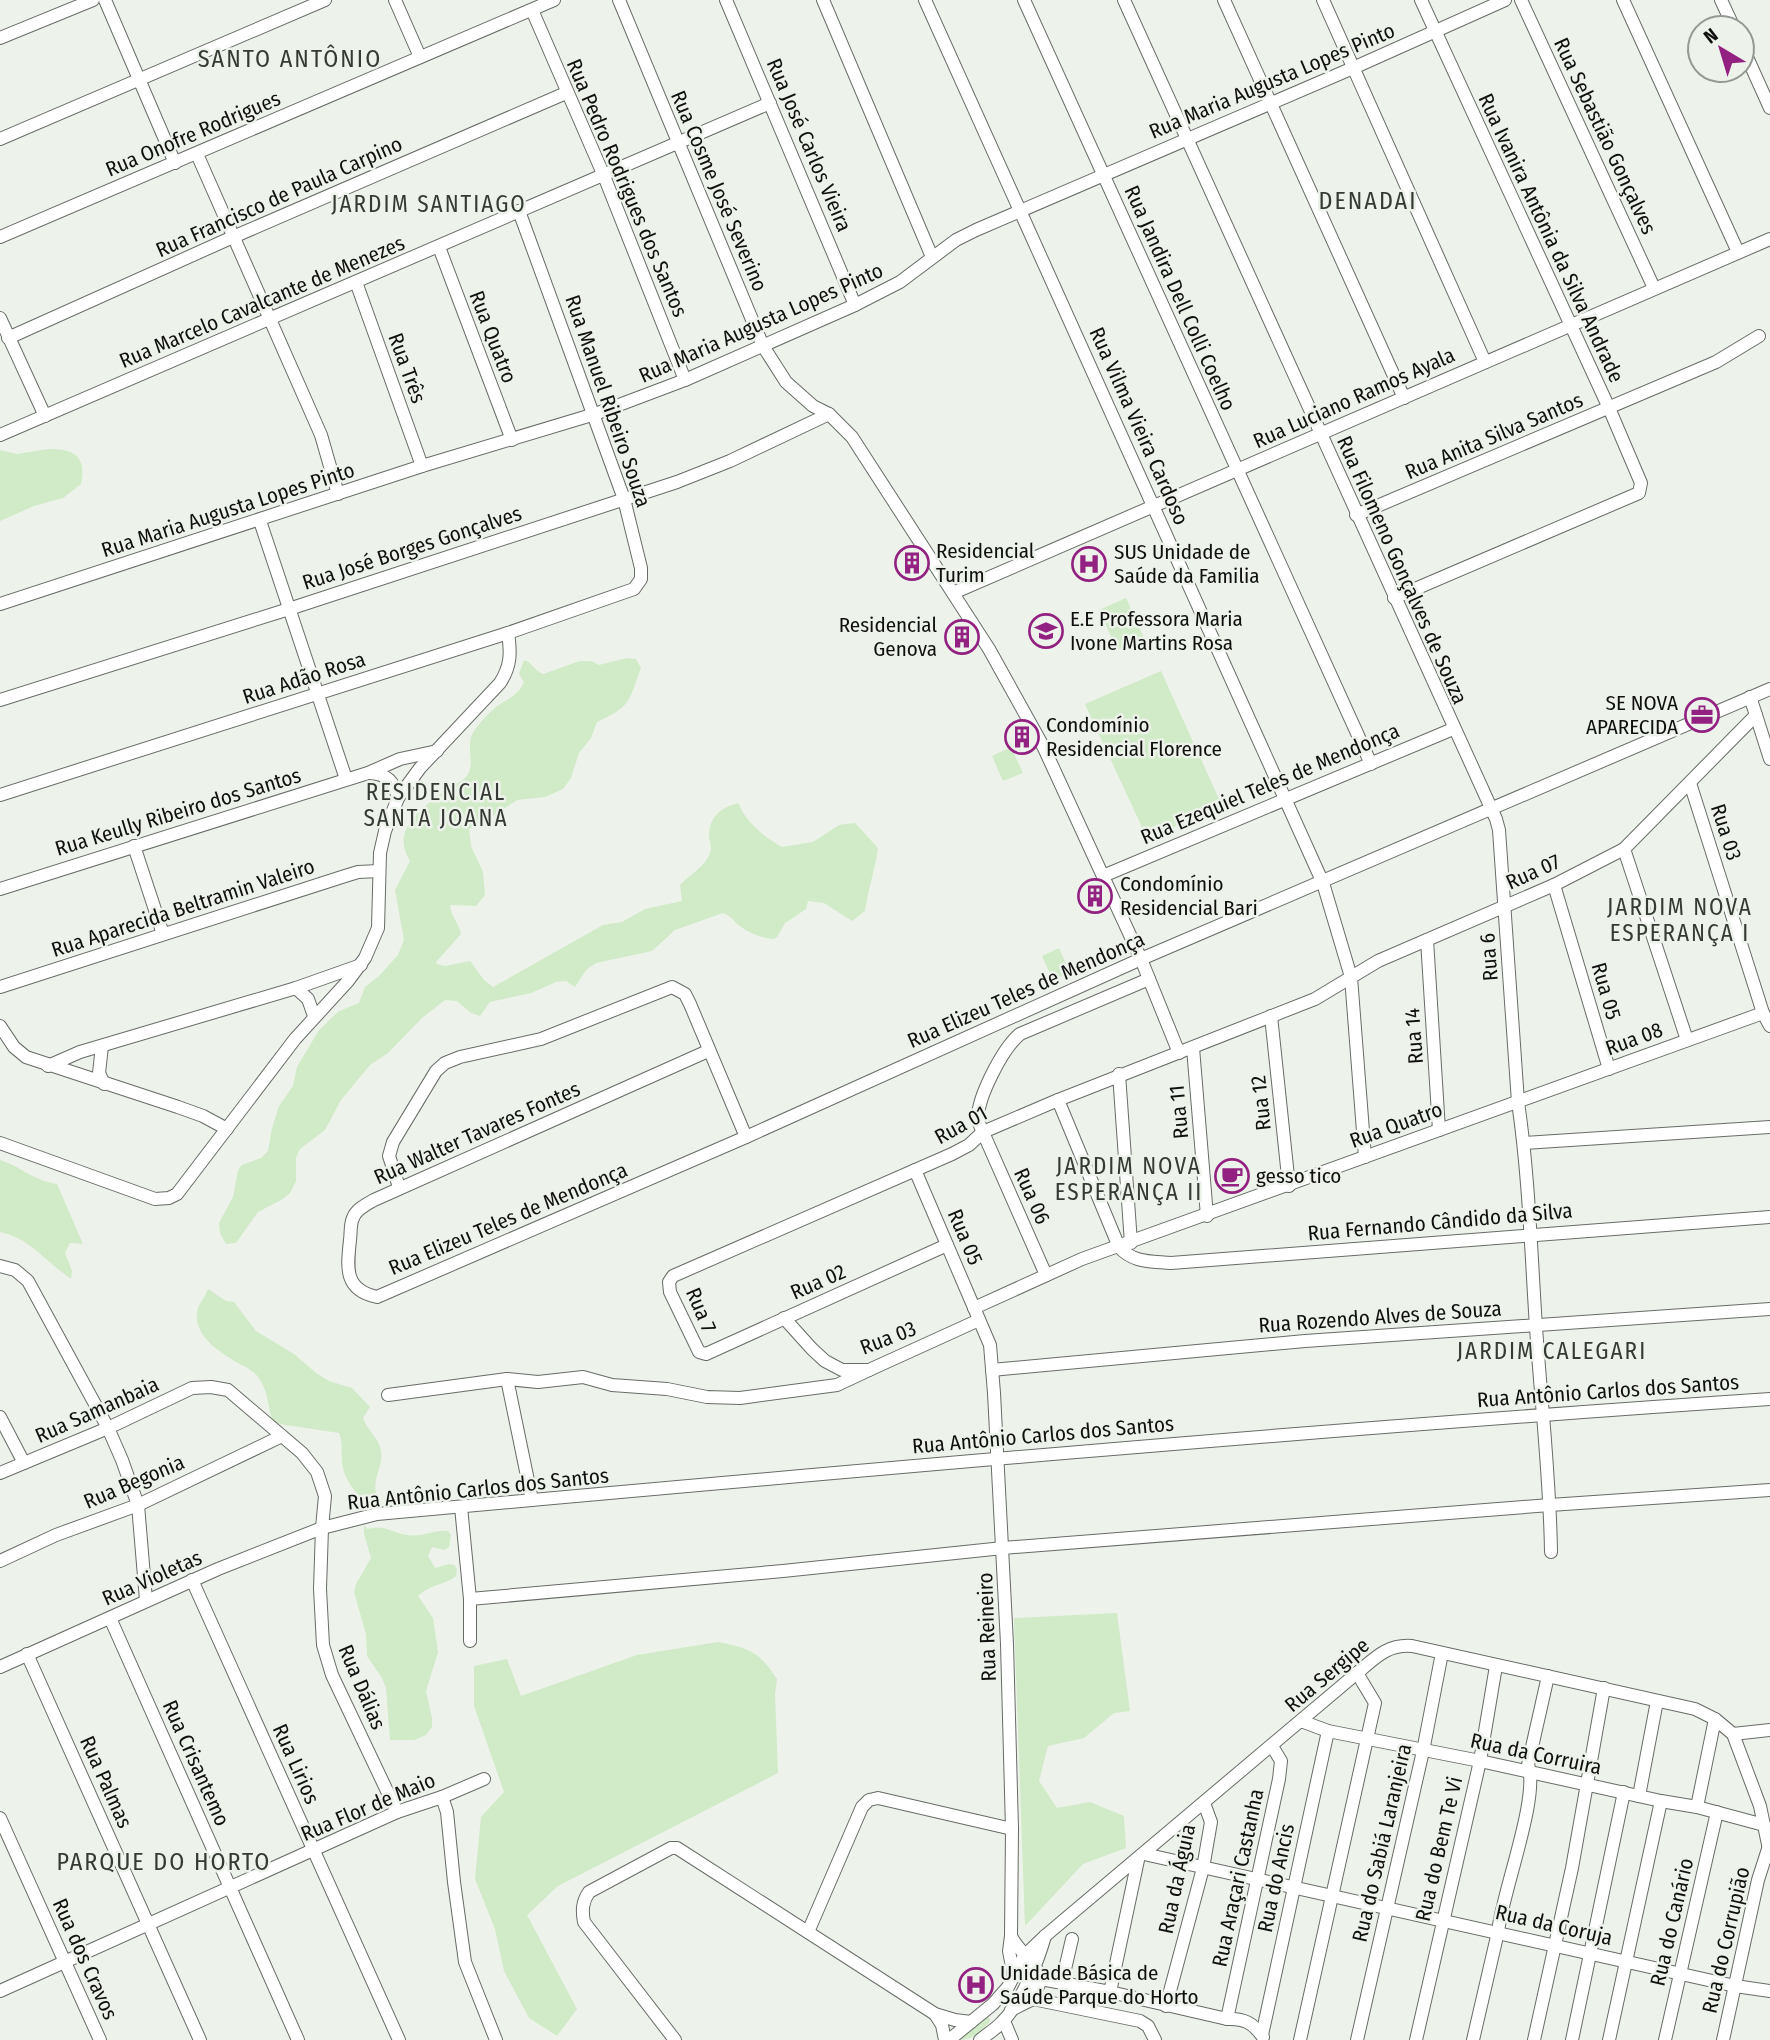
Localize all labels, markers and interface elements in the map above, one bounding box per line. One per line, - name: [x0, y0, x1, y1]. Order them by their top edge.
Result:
- north arrow: [1686, 14, 1756, 84]
- street label: Rua Maria Augusta Lopes Pinto: [1145, 17, 1399, 145]
- text: N: [1699, 23, 1722, 49]
- street label: Rua Sebastião Gonçalves: [1548, 34, 1662, 238]
- district label: SANTO ANTÔNIO: [198, 44, 382, 73]
- street label: Rua José Carlos Vieira: [761, 54, 857, 236]
- street label: Rua Pedro Rodrigues dos Santos: [561, 55, 693, 321]
- street label: Rua Onofre Rodrigues: [102, 85, 284, 183]
- street label: Rua Cosme José Severino: [665, 87, 773, 295]
- street label: Rua Ivanira Antônia da Silva Andrade: [1472, 89, 1630, 387]
- street label: Rua Francisco de Paula Carpino: [152, 131, 406, 263]
- street label: Rua Jandira Dell Colli Coelho: [1119, 181, 1241, 415]
- district label: DENADAI: [1318, 187, 1418, 215]
- district label: JARDIM SANTIAGO: [331, 190, 527, 218]
- street label: Rua Marcelo Cavalcante de Menezes: [115, 230, 409, 374]
- street label: Rua Maria Augusta Lopes Pinto: [635, 257, 887, 389]
- street label: Rua Quatro: [464, 287, 522, 387]
- street label: Rua Manuel Ribeiro Souza: [559, 291, 657, 511]
- street label: Rua Vilma Vieira Cardoso: [1084, 323, 1194, 529]
- street label: Rua Três: [382, 329, 432, 407]
- street label: Rua Luciano Ramos Ayala: [1249, 342, 1459, 454]
- street label: Rua Anita Silva Santos: [1401, 387, 1587, 485]
- street label: Rua Filomeno Gonçalves de Souza: [1331, 432, 1473, 708]
- street label: Rua Maria Augusta Lopes Pinto: [98, 457, 358, 563]
- street label: Rua José Borges Gonçalves: [299, 500, 525, 596]
- place label: Residencial Turim: [936, 538, 1035, 588]
- place label: SUS Unidade de Saúde da Familia: [1114, 539, 1260, 589]
- building icon: Residencial Turim: [893, 544, 931, 582]
- hospital icon: SUS Unidade de Saúde da Familia: [1070, 545, 1108, 583]
- place label: E.E Professora Maria Ivone Martins Rosa: [1070, 606, 1243, 656]
- place label: Residencial Genova: [839, 612, 937, 662]
- school or university icon: E.E Professora Maria Ivone Martins Rosa: [1027, 612, 1065, 650]
- building icon: Residencial Genova: [943, 618, 981, 656]
- street label: Rua Adão Rosa: [239, 646, 369, 710]
- place label: SE NOVA APARECIDA: [1586, 690, 1678, 740]
- office icon: SE NOVA APARECIDA: [1683, 696, 1721, 734]
- place label: Condomínio Residencial Florence: [1046, 712, 1222, 762]
- building icon: Condomínio Residencial Florence: [1003, 718, 1041, 756]
- street label: Rua Ezequiel Teles de Mendonça: [1137, 718, 1403, 850]
- street label: Rua Keully Ribeiro dos Santos: [52, 762, 304, 862]
- district label: RESIDENCIAL SANTA JOANA: [363, 778, 509, 832]
- street label: Rua 03: [1705, 800, 1747, 864]
- street label: Rua 07: [1502, 849, 1564, 895]
- street label: Rua Aparecida Beltramin Valeiro: [48, 853, 318, 963]
- place label: Condomínio Residencial Bari: [1120, 871, 1258, 921]
- building icon: Condomínio Residencial Bari: [1076, 877, 1114, 915]
- district label: JARDIM NOVA ESPERANÇA I: [1607, 893, 1753, 947]
- street label: Rua Elizeu Teles de Mendonça: [903, 926, 1149, 1054]
- street label: Rua 6: [1474, 932, 1504, 982]
- street label: Rua 05: [1585, 959, 1627, 1023]
- street label: Rua 14: [1399, 1007, 1429, 1065]
- street label: Rua 08: [1602, 1017, 1666, 1061]
- street label: Rua 12: [1245, 1074, 1277, 1132]
- street label: Rua Walter Tavares Fontes: [370, 1076, 584, 1190]
- street label: Rua 11: [1164, 1084, 1194, 1140]
- street label: Rua Quatro: [1346, 1096, 1446, 1154]
- street label: Rua 01: [930, 1100, 992, 1150]
- district label: JARDIM NOVA ESPERANÇA II: [1055, 1152, 1203, 1206]
- street label: Rua Elizeu Teles de Mendonça: [385, 1157, 631, 1281]
- cafe icon: gesso tico: [1213, 1157, 1251, 1195]
- place label: gesso tico: [1256, 1163, 1341, 1189]
- street label: Rua 06: [1008, 1164, 1056, 1228]
- street label: Rua Fernando Cândido da Silva: [1306, 1197, 1574, 1247]
- street label: Rua 05: [942, 1205, 988, 1269]
- street label: Rua 02: [786, 1258, 850, 1306]
- street label: Rua 7: [680, 1284, 722, 1336]
- street label: Rua Rozendo Alves de Souza: [1257, 1296, 1503, 1338]
- street label: Rua 03: [856, 1315, 920, 1361]
- district label: JARDIM CALEGARI: [1457, 1337, 1647, 1365]
- street label: Rua Antônio Carlos dos Santos: [1476, 1369, 1740, 1413]
- street label: Rua Samanbaia: [31, 1371, 163, 1449]
- street label: Rua Antônio Carlos dos Santos: [911, 1411, 1175, 1459]
- street label: Rua Begonia: [80, 1449, 188, 1515]
- street label: Rua Antônio Carlos dos Santos: [346, 1462, 610, 1516]
- street label: Rua Violetas: [98, 1544, 206, 1611]
- street label: Rua Reineiro: [972, 1572, 1002, 1682]
- street label: Rua Sergipe: [1280, 1632, 1374, 1718]
- street label: Rua Dálias: [333, 1641, 391, 1733]
- street label: Rua Crisantemo: [157, 1696, 235, 1830]
- street label: Rua Lirios: [267, 1720, 325, 1808]
- street label: Rua da Corruira: [1468, 1727, 1604, 1781]
- street label: Rua Palmas: [74, 1732, 138, 1832]
- street label: Rua do Sabiá Laranjeira: [1347, 1741, 1417, 1945]
- street label: Rua Flor de Maio: [297, 1767, 439, 1847]
- street label: Rua do Bem Te Vi: [1410, 1774, 1468, 1924]
- street label: Rua Araçari Castanha: [1206, 1787, 1270, 1969]
- street label: Rua do Ancis: [1252, 1821, 1300, 1935]
- street label: Rua da Águia: [1153, 1822, 1201, 1936]
- district label: PARQUE DO HORTO: [57, 1848, 271, 1876]
- street label: Rua do Canário: [1645, 1855, 1699, 1989]
- street label: Rua do Corrupião: [1697, 1864, 1755, 2016]
- street label: Rua dos Cravos: [47, 1894, 123, 2024]
- street label: Rua da Coruja: [1493, 1899, 1615, 1951]
- place label: Unidade Básica de Saúde Parque do Horto: [1000, 1960, 1199, 2010]
- hospital icon: Unidade Básica de Saúde Parque do Horto: [957, 1966, 995, 2004]

